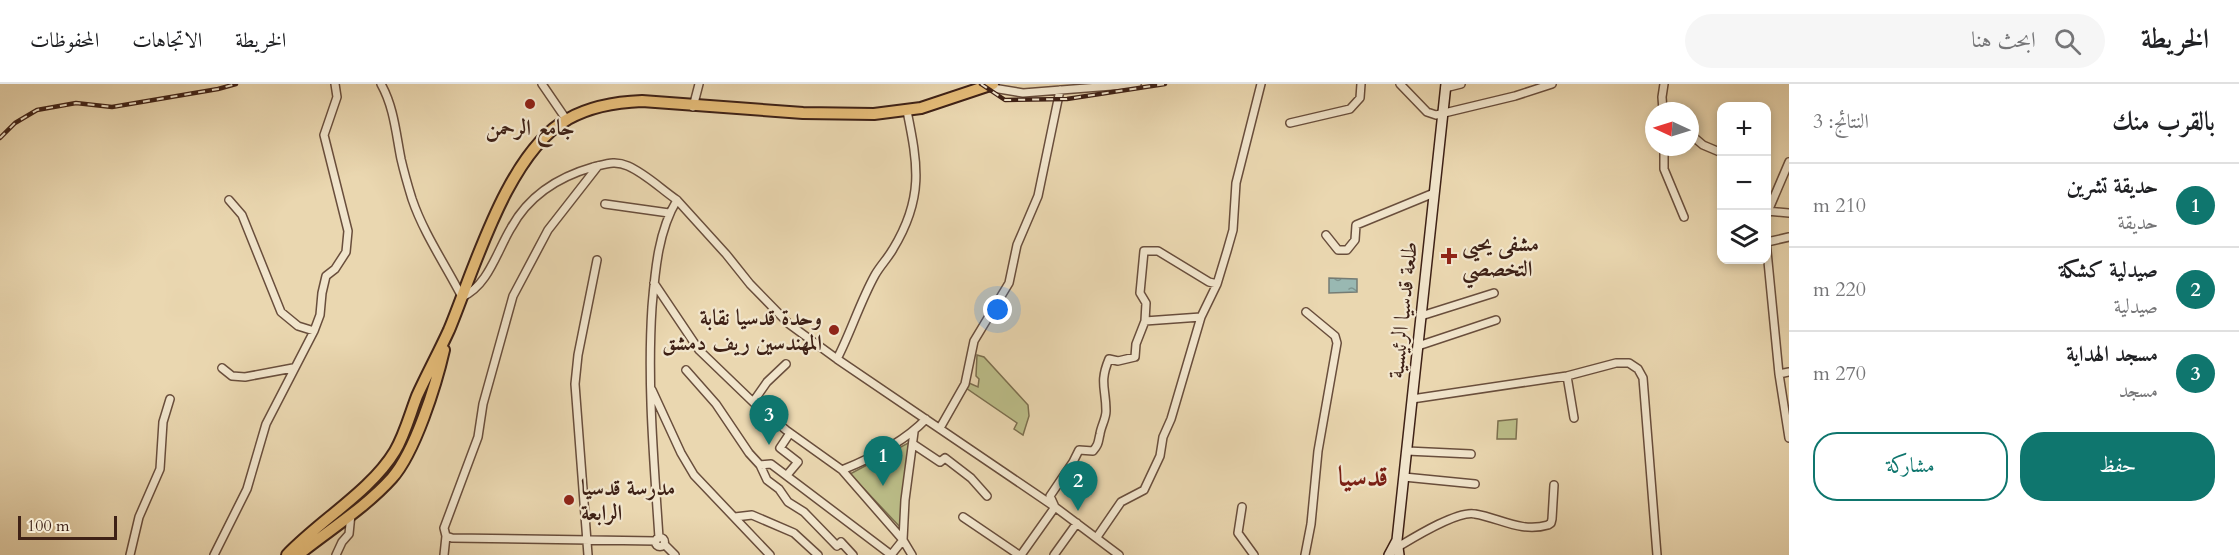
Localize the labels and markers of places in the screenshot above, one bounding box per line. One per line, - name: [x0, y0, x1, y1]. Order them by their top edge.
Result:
- marker: جامع الرحمن: [523, 97, 537, 111]
- place label: جامع الرحمن: [485, 113, 575, 148]
- place label: مشفى يحيى التخصصي: [1462, 229, 1539, 289]
- marker: مشفى يحيى التخصصي: [1440, 247, 1458, 265]
- place label: وحدة قدسيا نقابة المهندسين ريف دمشق: [662, 303, 822, 358]
- marker: وحدة قدسيا نقابة المهندسين ريف دمشق: [827, 323, 841, 337]
- pin: 3: [750, 396, 788, 445]
- pin: 1: [864, 436, 902, 486]
- pin: 2: [1058, 462, 1098, 511]
- place label: مدرسة قدسيا الرابعة: [581, 473, 675, 528]
- marker: مدرسة قدسيا الرابعة: [562, 493, 576, 507]

